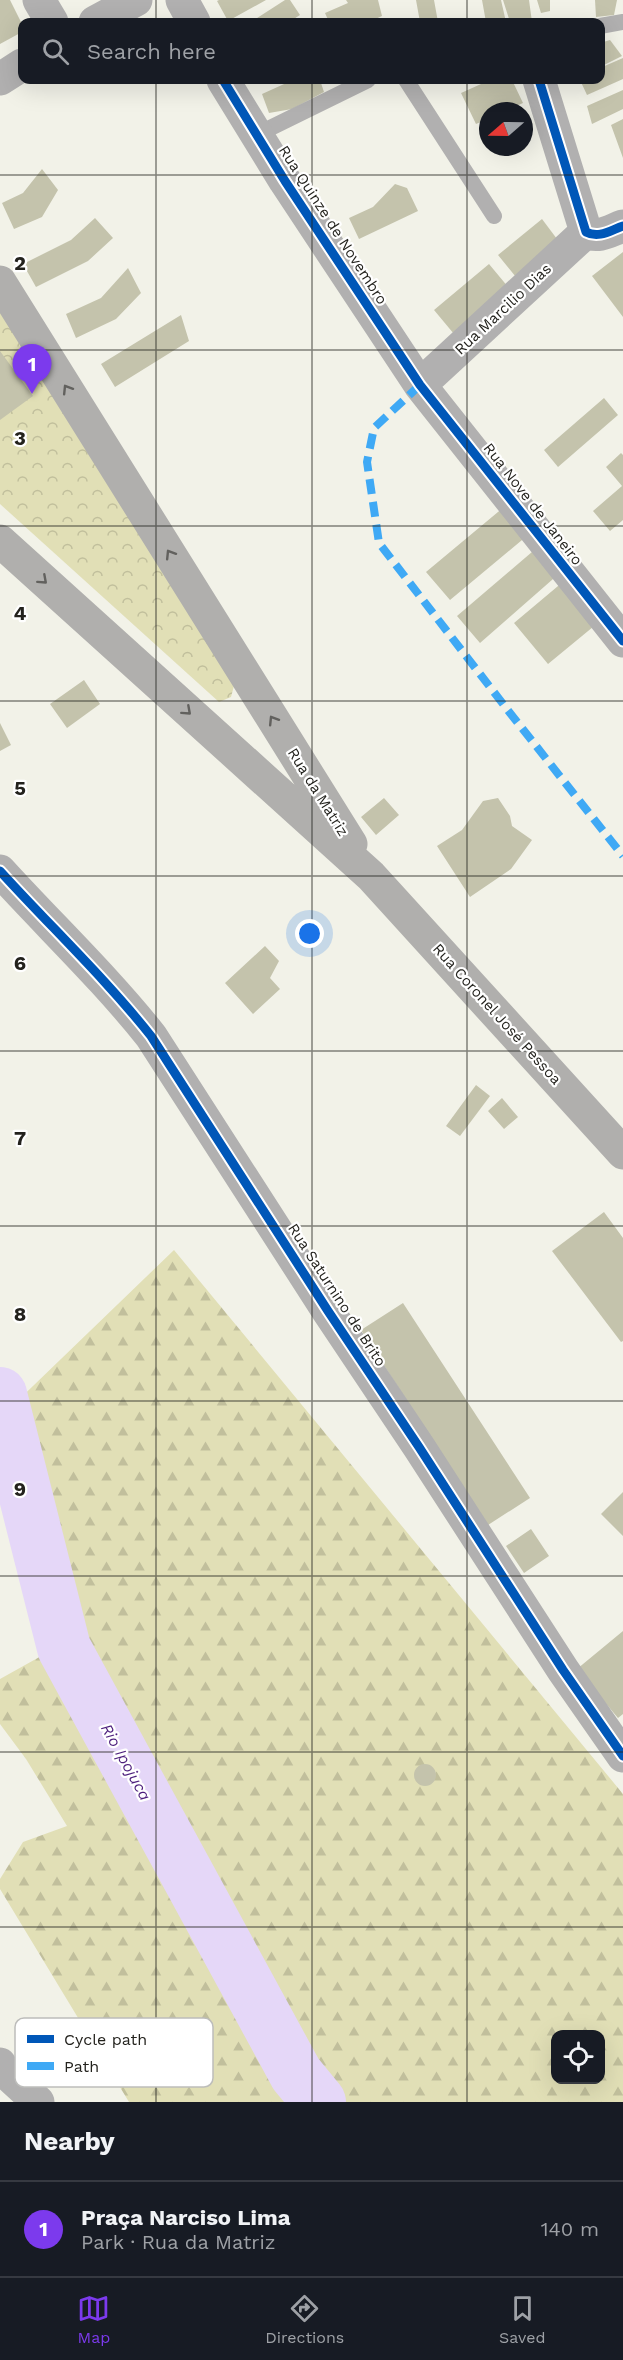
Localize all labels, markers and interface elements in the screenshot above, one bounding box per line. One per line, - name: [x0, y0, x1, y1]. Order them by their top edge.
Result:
- search box: [18, 18, 605, 84]
- icon: search: [39, 35, 72, 68]
- text: Search here: [87, 39, 216, 64]
- north arrow: [479, 102, 533, 156]
- street label: Rua Quinze de Novembro: [275, 142, 391, 308]
- text: 2: [14, 251, 26, 275]
- street label: Rua Marcilio Dias: [451, 260, 555, 358]
- pin: 1: [12, 344, 51, 394]
- one-way arrow: [62, 385, 74, 395]
- text: 3: [14, 426, 26, 450]
- street label: Rua Nove de Janeiro: [480, 439, 586, 569]
- one-way arrow: [166, 550, 177, 561]
- one-way arrow: [36, 573, 47, 584]
- text: 4: [14, 601, 27, 625]
- one-way arrow: [181, 704, 191, 715]
- one-way arrow: [269, 716, 281, 726]
- street label: Rua da Matriz: [284, 745, 352, 839]
- text: 5: [14, 776, 26, 800]
- your location: [295, 919, 324, 948]
- street label: Rua Coronel José Pessoa: [429, 940, 565, 1088]
- text: 6: [14, 951, 26, 975]
- text: 7: [14, 1126, 26, 1150]
- street label: Rua Saturnino de Brito: [284, 1220, 390, 1370]
- text: 8: [14, 1302, 26, 1326]
- text: 9: [14, 1477, 26, 1501]
- water label: Rio Ipojuca: [97, 1720, 155, 1804]
- legend: [15, 2018, 213, 2087]
- text: Cycle path: [64, 2030, 147, 2049]
- map controls: [551, 2030, 605, 2084]
- button: locate: [551, 2030, 605, 2084]
- text: Path: [64, 2057, 99, 2076]
- text: Nearby: [24, 2126, 115, 2156]
- text: Praça Narciso Lima: [81, 2205, 290, 2230]
- text: 1: [39, 2217, 48, 2241]
- text: 140 m: [541, 2217, 599, 2241]
- text: Park · Rua da Matriz: [81, 2230, 275, 2254]
- tab: Map: [77, 2292, 110, 2347]
- tab: Directions: [265, 2292, 344, 2347]
- tab: Saved: [499, 2292, 546, 2347]

